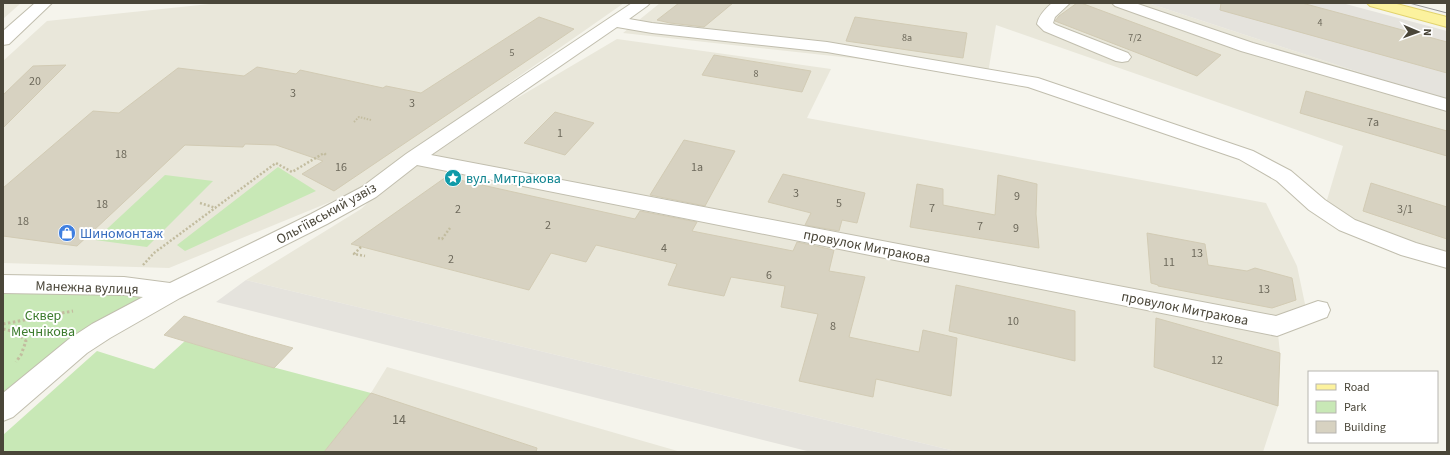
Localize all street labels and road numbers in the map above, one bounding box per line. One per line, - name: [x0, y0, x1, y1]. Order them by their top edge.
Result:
- street label: Ольгіївський узвіз: [273, 178, 380, 250]
- street label: провулок Митракова: [802, 225, 932, 269]
- street label: Манежна вулиця: [35, 276, 139, 300]
- street label: провулок Митракова: [1120, 287, 1250, 331]

